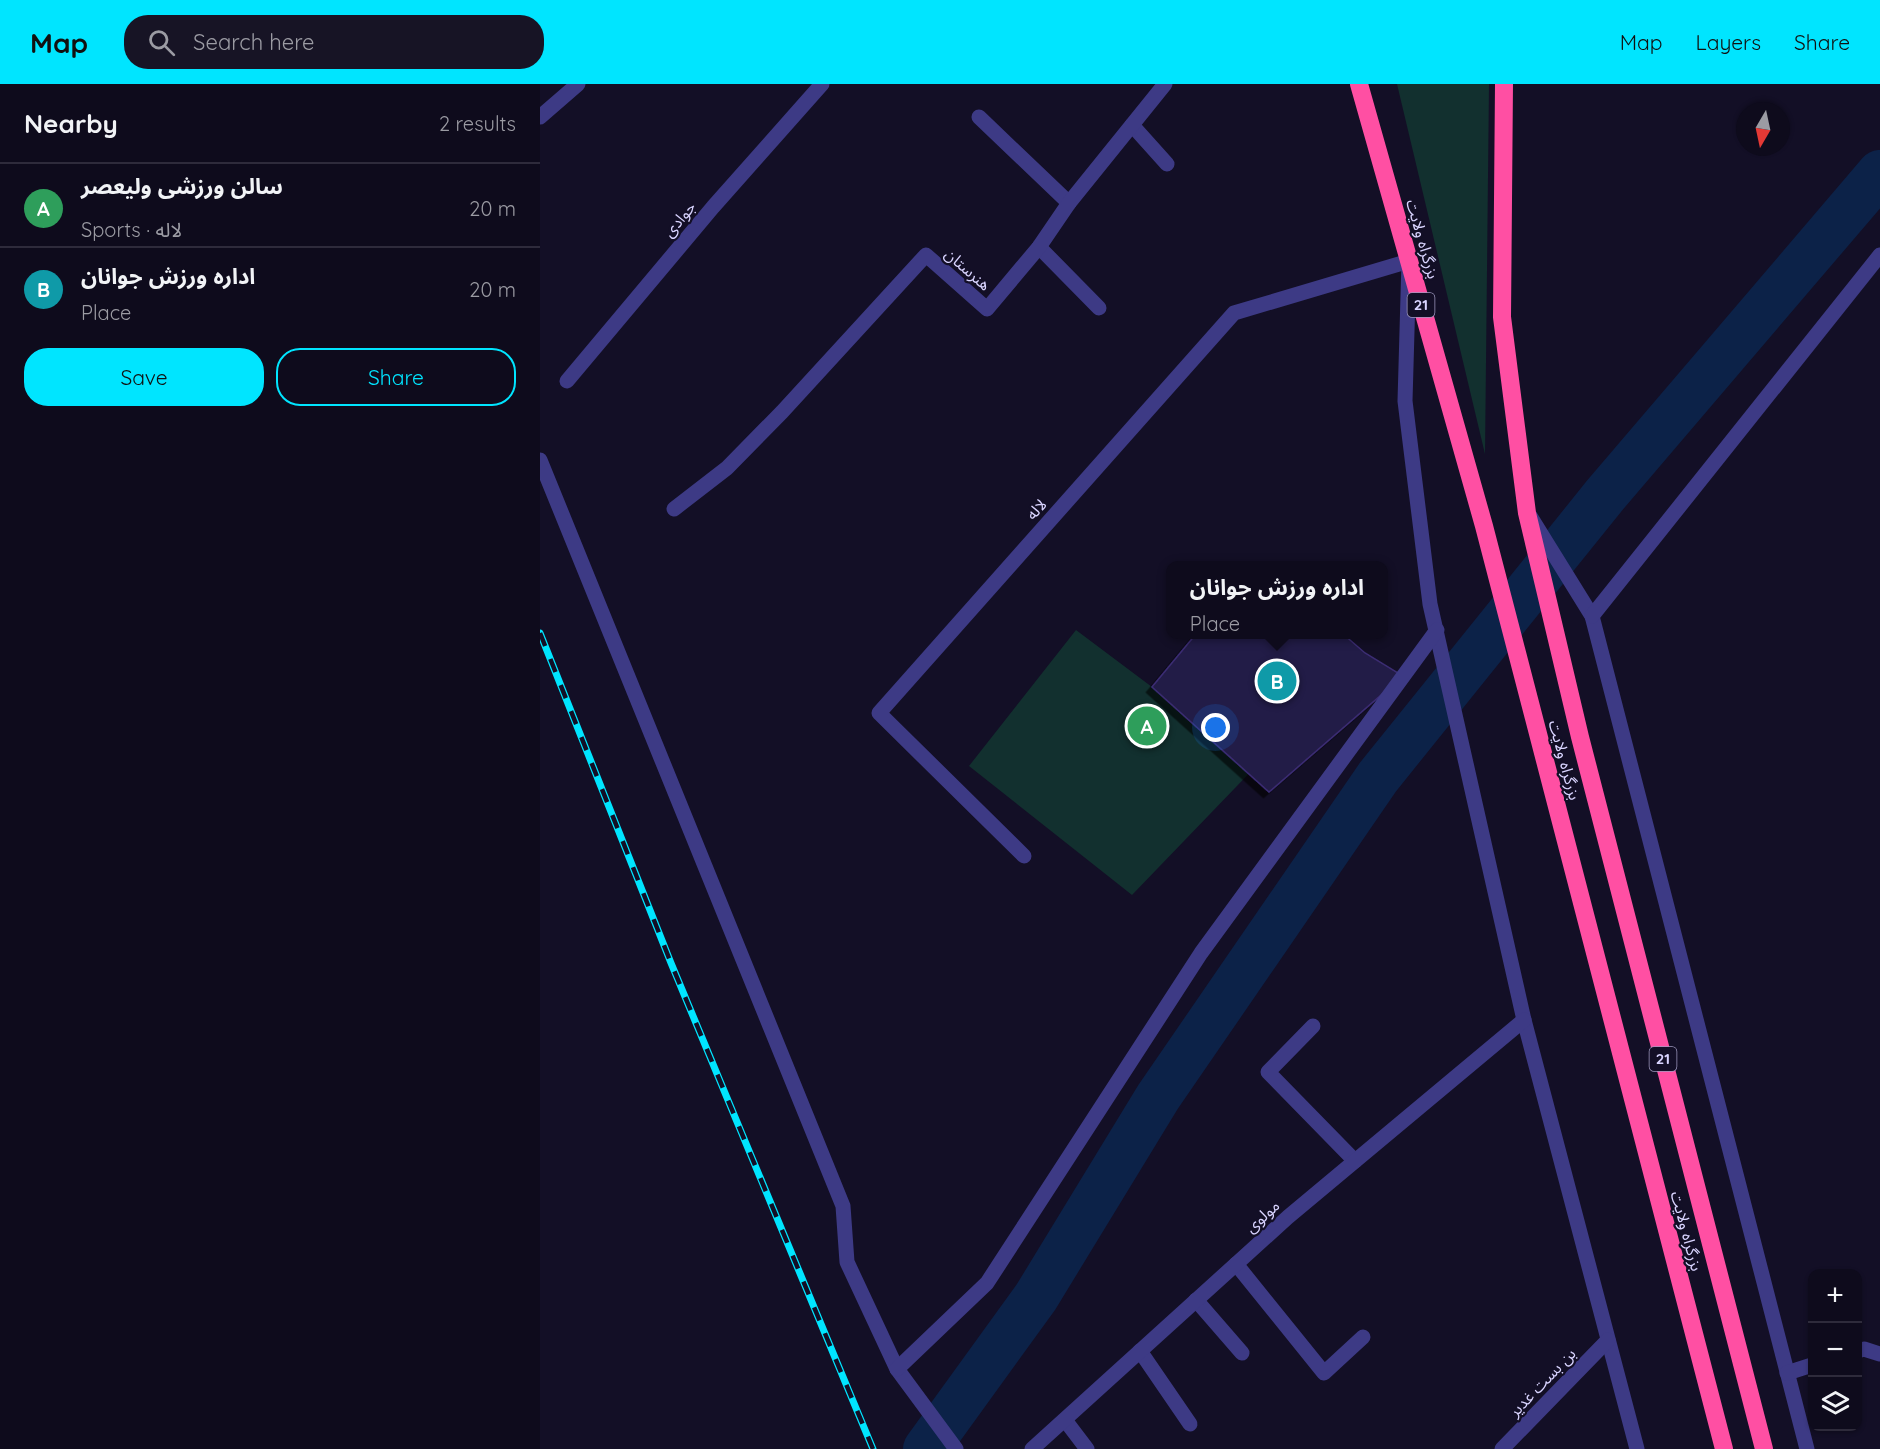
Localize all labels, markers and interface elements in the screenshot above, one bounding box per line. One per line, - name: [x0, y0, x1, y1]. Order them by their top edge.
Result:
- search box: [124, 15, 544, 69]
- text: Map: [30, 25, 88, 60]
- icon: search: [145, 26, 178, 59]
- text: Search here: [193, 28, 315, 56]
- text: Map: [1620, 29, 1663, 55]
- text: Layers: [1696, 29, 1761, 55]
- text: Share: [1794, 29, 1850, 55]
- north arrow: [1736, 102, 1790, 156]
- text: Nearby: [24, 107, 118, 140]
- text: 2 results: [439, 111, 516, 136]
- text: سالن ورزشی ولیعصر: [81, 172, 283, 200]
- text: A: [37, 196, 50, 221]
- text: 20 m: [469, 196, 516, 221]
- street label: جوادی: [658, 197, 700, 241]
- street label: بزرگراه ولایت: [1402, 197, 1444, 281]
- text: Sports · لاله: [81, 217, 182, 242]
- street label: هنرستان: [941, 244, 995, 294]
- text: اداره ورزش جوانان: [81, 262, 255, 290]
- text: B: [37, 277, 50, 302]
- text: 20 m: [469, 277, 516, 302]
- road number: 21: [1408, 293, 1434, 317]
- text: Place: [81, 300, 131, 325]
- button: Save: [24, 348, 264, 406]
- button: Share: [276, 348, 516, 406]
- street label: لاله: [1021, 494, 1051, 524]
- popup: [1166, 561, 1388, 639]
- text: اداره ورزش جوانان: [1190, 573, 1364, 601]
- text: Place: [1190, 611, 1240, 636]
- pin: B: [1258, 658, 1296, 704]
- pin: A: [1128, 704, 1166, 748]
- your location: [1201, 713, 1230, 742]
- street label: بزرگراه ولایت: [1545, 718, 1585, 802]
- road number: 21: [1650, 1047, 1676, 1071]
- street label: بزرگراه ولایت: [1667, 1189, 1707, 1273]
- street label: مولوی: [1241, 1195, 1283, 1237]
- map controls: [1808, 1269, 1862, 1431]
- button: +: [1808, 1269, 1862, 1323]
- button: −: [1808, 1323, 1862, 1377]
- street label: بن بست غدیر: [1504, 1343, 1580, 1421]
- button: layers: [1808, 1377, 1862, 1431]

